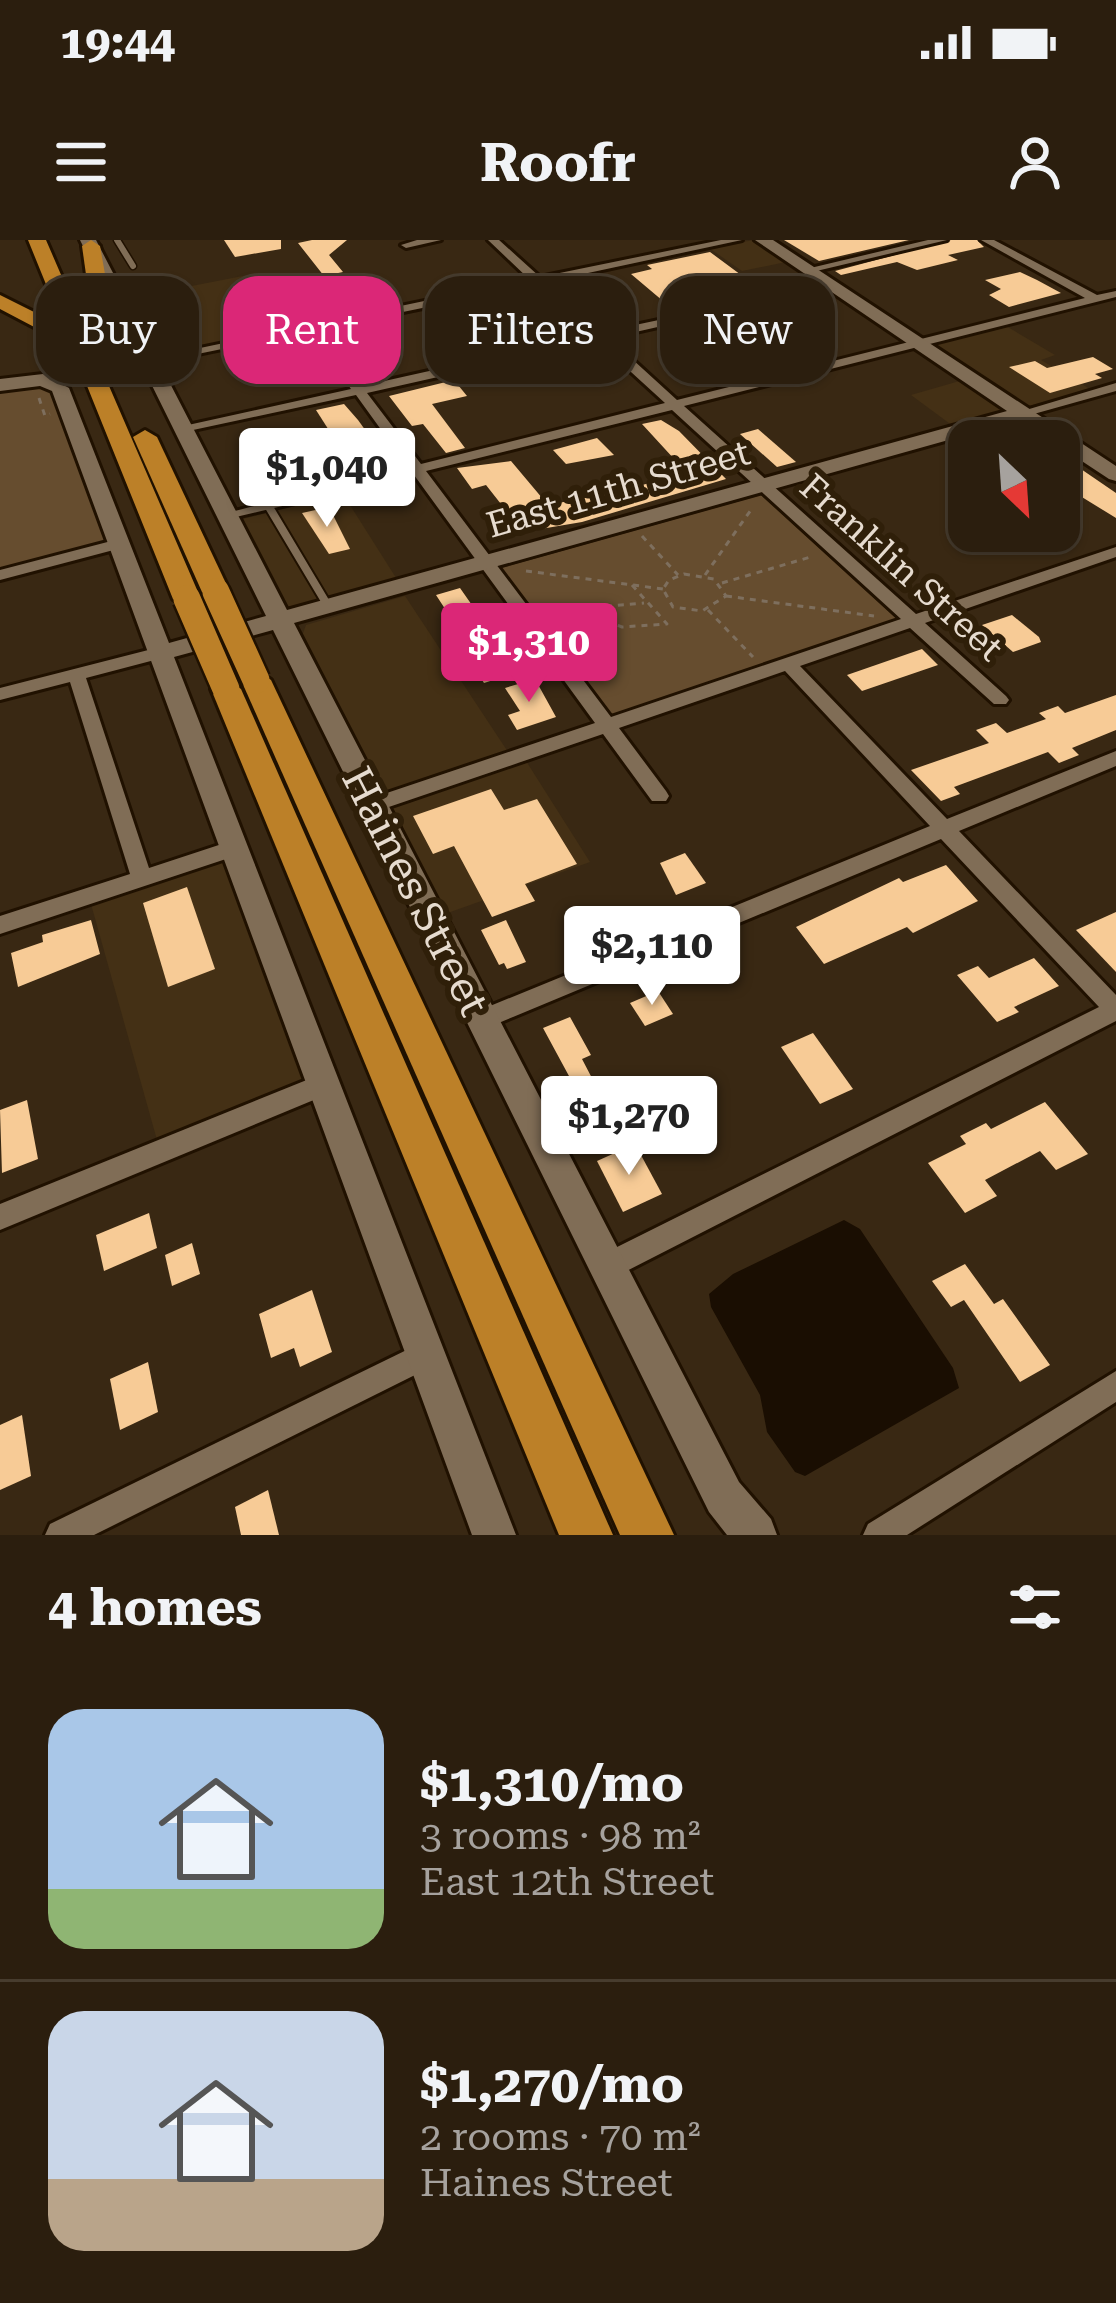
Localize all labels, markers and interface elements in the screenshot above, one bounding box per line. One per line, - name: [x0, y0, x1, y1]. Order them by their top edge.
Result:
- text: 19:44: [60, 16, 175, 69]
- icon: menu: [48, 129, 114, 195]
- icon: person: [1002, 129, 1068, 195]
- text: Roofr: [480, 131, 636, 194]
- chip: Buy: [36, 276, 199, 384]
- chip: Rent: [223, 276, 401, 384]
- chip: Filters: [425, 276, 636, 384]
- chip: New: [660, 276, 835, 384]
- north arrow: [948, 420, 1080, 552]
- map controls: [948, 420, 1080, 552]
- pin: $1,040: [229, 428, 425, 530]
- street label: East 11th Street: [482, 431, 755, 547]
- text: $1,040: [266, 444, 388, 490]
- street label: Franklin Street: [791, 466, 1011, 670]
- pin: $1,310: [431, 603, 627, 705]
- text: $1,310: [468, 619, 590, 665]
- street label: Haines Street: [332, 759, 499, 1023]
- pin: $2,110: [554, 906, 750, 1008]
- text: $2,110: [591, 922, 713, 968]
- pin: $1,270: [531, 1076, 727, 1178]
- text: $1,270: [568, 1092, 690, 1138]
- icon: filters: [1002, 1574, 1068, 1640]
- text: 4 homes: [48, 1578, 262, 1637]
- text: $1,310/mo: [420, 1754, 684, 1813]
- icon: home: [144, 1757, 288, 1901]
- text: 3 rooms · 98 m²: [420, 1813, 701, 1859]
- text: East 12th Street: [420, 1859, 714, 1905]
- text: $1,270/mo: [420, 2055, 684, 2114]
- icon: home: [144, 2059, 288, 2203]
- text: 2 rooms · 70 m²: [420, 2114, 701, 2160]
- text: Haines Street: [420, 2160, 673, 2206]

